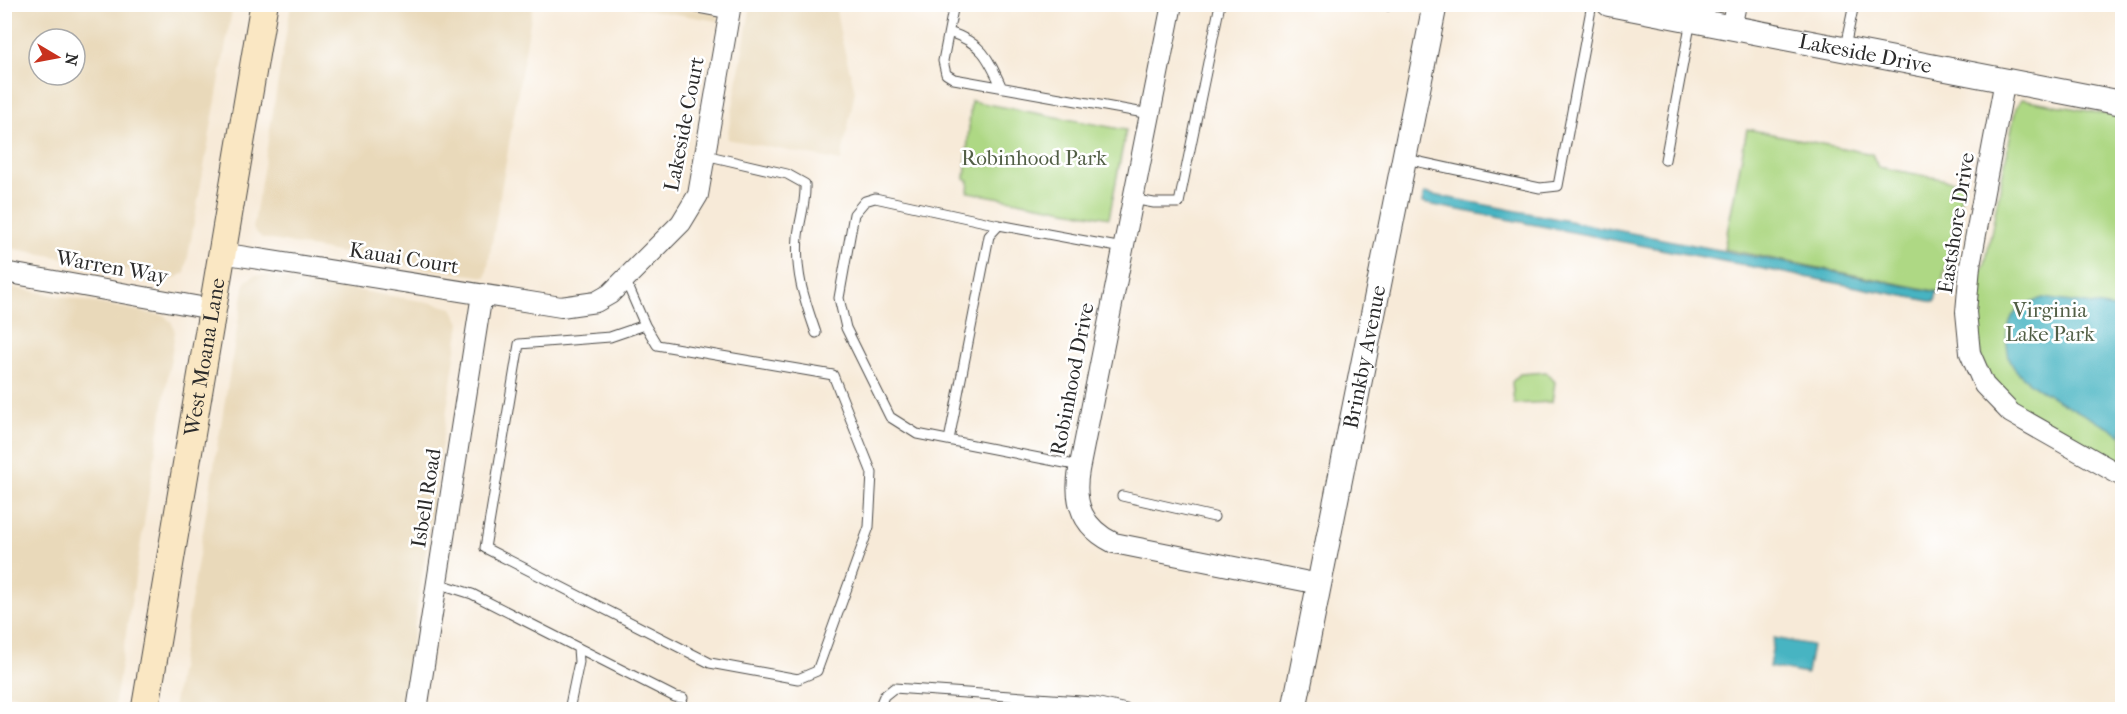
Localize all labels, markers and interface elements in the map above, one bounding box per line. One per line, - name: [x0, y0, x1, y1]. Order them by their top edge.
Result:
- north arrow: [27, 27, 87, 87]
- street label: Lakeside Drive: [1797, 29, 1934, 78]
- text: N: [61, 52, 82, 68]
- street label: Lakeside Court: [659, 54, 709, 193]
- park label: Robinhood Park: [961, 146, 1107, 170]
- street label: Eastshore Drive: [1933, 151, 1979, 295]
- street label: Kauai Court: [348, 238, 461, 279]
- street label: Warren Way: [53, 245, 171, 289]
- street label: West Moana Lane: [179, 276, 230, 439]
- street label: Brinkby Avenue: [1338, 283, 1391, 431]
- park label: Virginia Lake Park: [2005, 298, 2095, 346]
- street label: Robinhood Drive: [1045, 301, 1099, 457]
- street label: Isbell Road: [406, 446, 446, 549]

